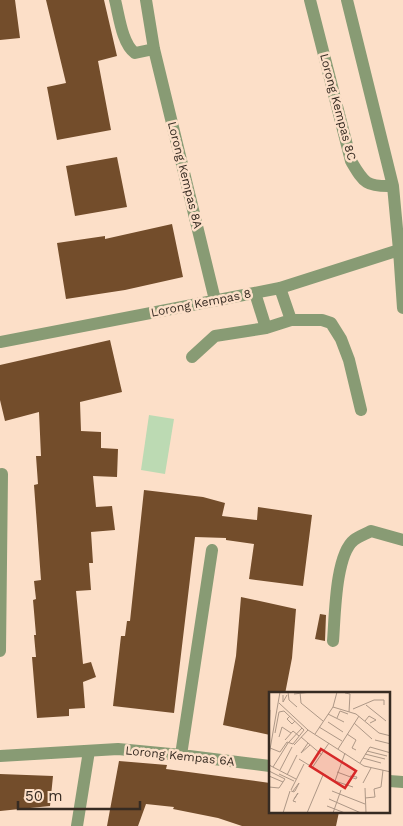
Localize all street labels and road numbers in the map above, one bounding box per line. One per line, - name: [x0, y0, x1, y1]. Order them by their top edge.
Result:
- street label: Lorong Kempas 8C: [317, 52, 359, 162]
- street label: Lorong Kempas 8A: [165, 120, 205, 230]
- street label: Lorong Kempas 8: [150, 286, 252, 320]
- street label: Lorong Kempas 6A: [125, 743, 235, 769]

